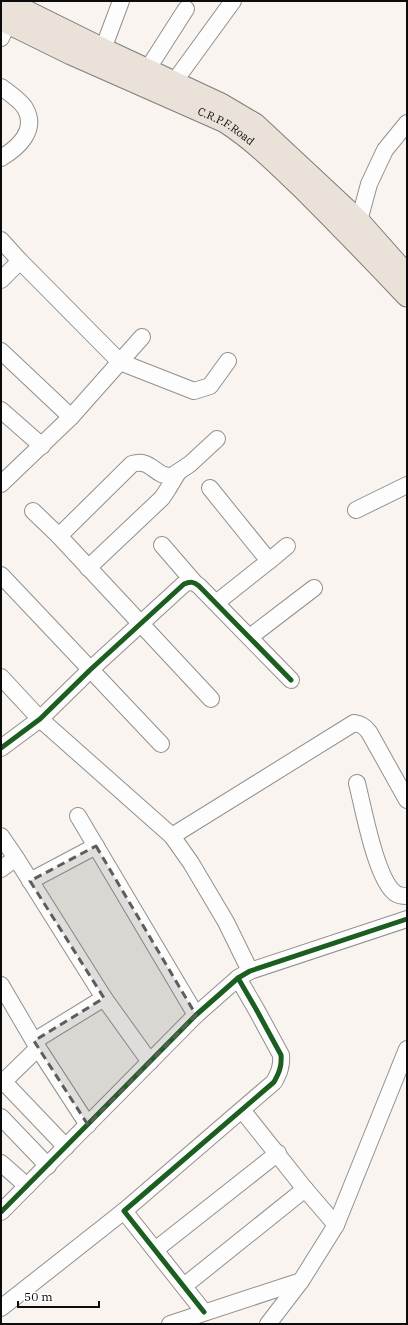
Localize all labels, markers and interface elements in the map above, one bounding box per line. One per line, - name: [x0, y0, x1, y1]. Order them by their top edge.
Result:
- street label: C.R.P.F.Road: [196, 104, 258, 148]
- scale bar: [18, 1283, 99, 1309]
- text: 50 m: [24, 1289, 53, 1304]

